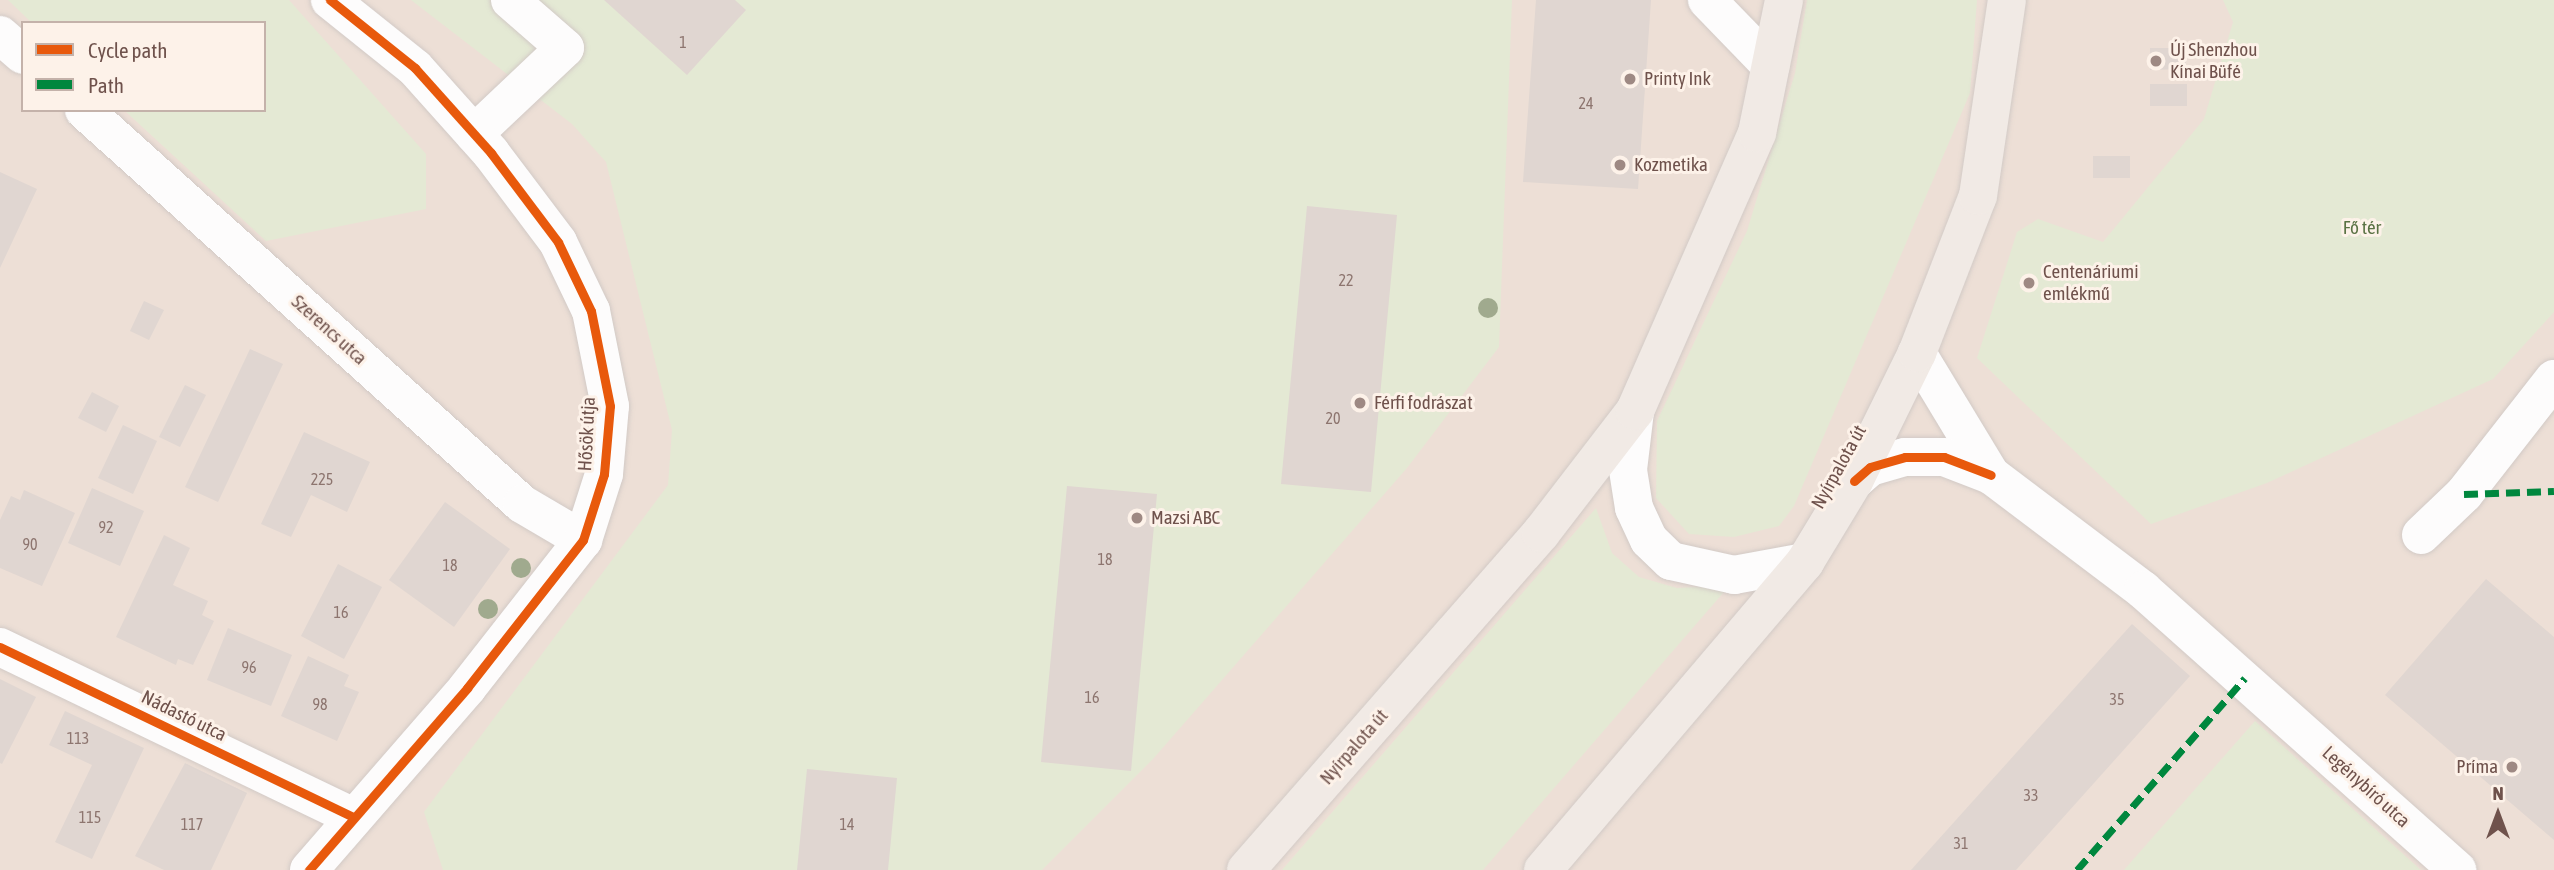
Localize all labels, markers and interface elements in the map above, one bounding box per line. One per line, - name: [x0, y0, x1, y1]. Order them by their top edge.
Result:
- legend: [21, 21, 266, 112]
- house number: 1: [679, 32, 687, 52]
- text: Cycle path: [88, 38, 167, 62]
- place label: Új Shenzhou Kínai Büfé: [2170, 39, 2257, 83]
- marker: Új Shenzhou Kínai Büfé: [2148, 53, 2164, 69]
- place label: Printy Ink: [1644, 68, 1711, 90]
- marker: Printy Ink: [1622, 71, 1638, 87]
- text: Path: [88, 73, 124, 97]
- house number: 24: [1578, 93, 1594, 113]
- place label: Kozmetika: [1634, 154, 1708, 176]
- marker: Kozmetika: [1612, 157, 1628, 173]
- park label: Fő tér: [2343, 217, 2381, 239]
- place label: Centenáriumi emlékmű: [2043, 261, 2139, 305]
- house number: 22: [1338, 270, 1354, 290]
- marker: Centenáriumi emlékmű: [2021, 275, 2037, 291]
- street label: Szerencs utca: [287, 290, 371, 370]
- place label: Férfi fodrászat: [1374, 392, 1473, 414]
- marker: Férfi fodrászat: [1352, 395, 1368, 411]
- street label: Hősök útja: [574, 396, 600, 472]
- house number: 20: [1325, 408, 1341, 428]
- street label: Nyírpalota út: [1807, 421, 1871, 513]
- house number: 225: [311, 469, 333, 489]
- place label: Mazsi ABC: [1151, 507, 1220, 529]
- marker: Mazsi ABC: [1129, 510, 1145, 526]
- house number: 92: [98, 517, 114, 537]
- house number: 90: [22, 534, 38, 554]
- house number: 18: [1097, 549, 1113, 569]
- house number: 18: [442, 555, 458, 575]
- house number: 16: [333, 602, 349, 622]
- house number: 96: [241, 657, 257, 677]
- street label: Nádastó utca: [138, 686, 230, 746]
- house number: 16: [1084, 687, 1100, 707]
- house number: 35: [2109, 689, 2125, 709]
- house number: 98: [312, 694, 328, 714]
- street label: Nyírpalota út: [1315, 705, 1393, 789]
- house number: 113: [67, 728, 89, 748]
- street label: Legénybíró utca: [2317, 742, 2415, 832]
- place label: Príma: [2456, 756, 2498, 778]
- marker: Príma: [2504, 759, 2520, 775]
- north arrow: [2463, 779, 2533, 849]
- text: N: [2492, 782, 2504, 804]
- house number: 33: [2023, 785, 2039, 805]
- house number: 115: [79, 807, 101, 827]
- house number: 117: [181, 814, 203, 834]
- house number: 14: [839, 814, 855, 834]
- house number: 31: [1953, 833, 1969, 853]

